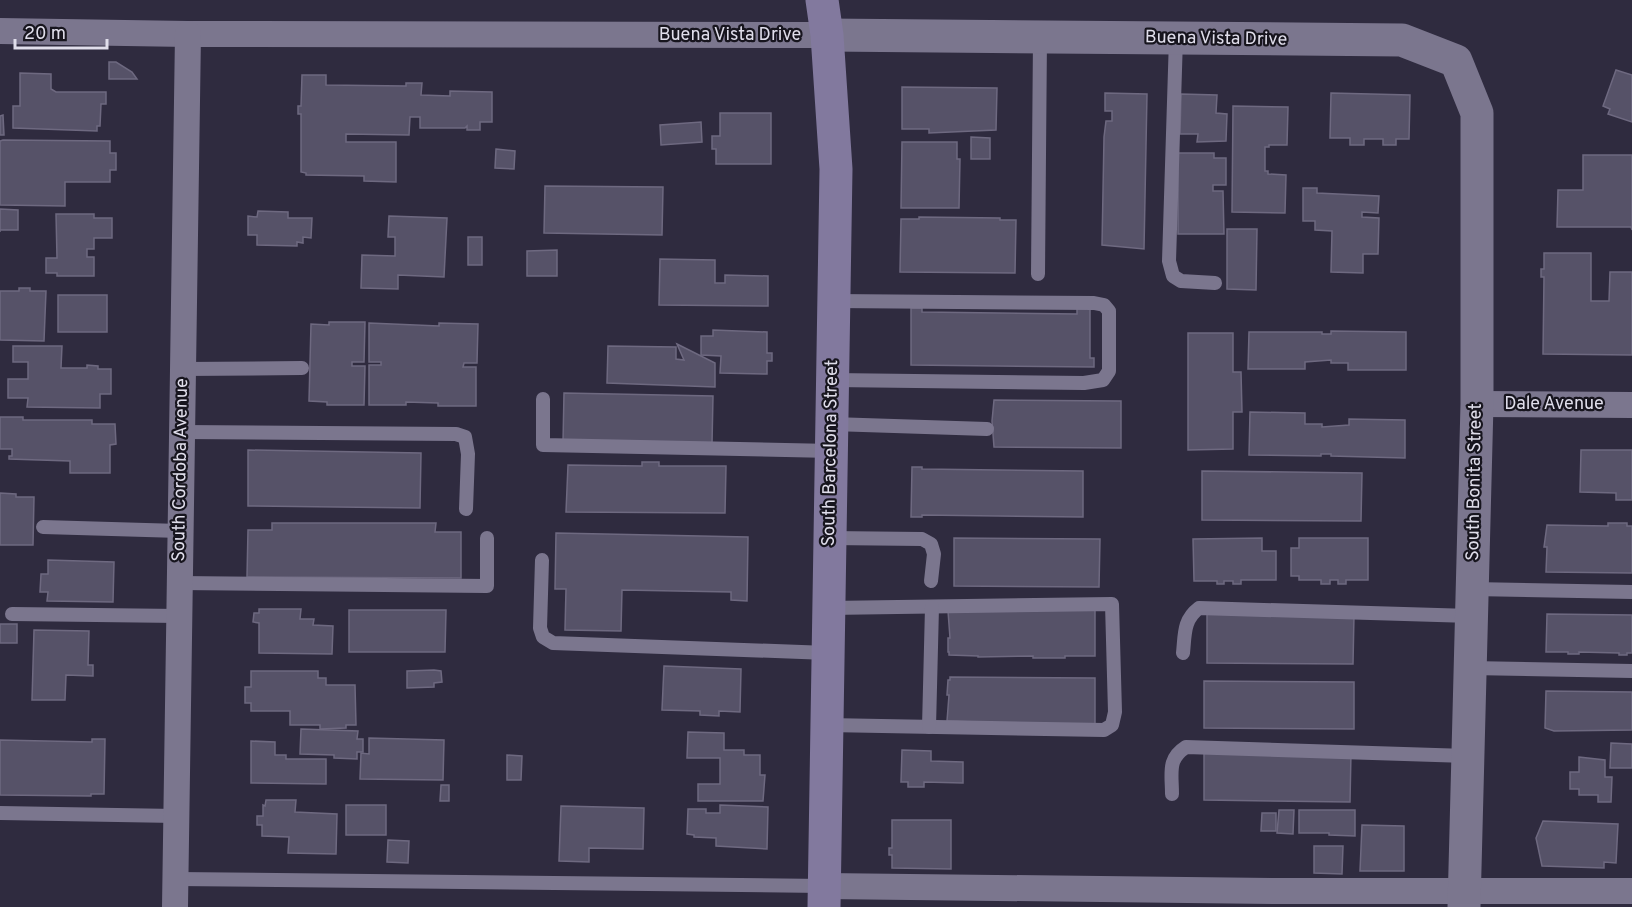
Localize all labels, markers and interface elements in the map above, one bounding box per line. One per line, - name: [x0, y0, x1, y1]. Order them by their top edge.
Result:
- scale bar: [15, 12, 106, 50]
- text: 20 m: [24, 23, 66, 46]
- street label: Buena Vista Drive: [659, 24, 801, 47]
- street label: Buena Vista Drive: [1145, 26, 1287, 52]
- street label: South Barcelona Street: [818, 359, 844, 547]
- street label: South Cordoba Avenue: [168, 378, 194, 562]
- street label: Dale Avenue: [1504, 393, 1604, 416]
- street label: South Bonita Street: [1462, 403, 1488, 561]

